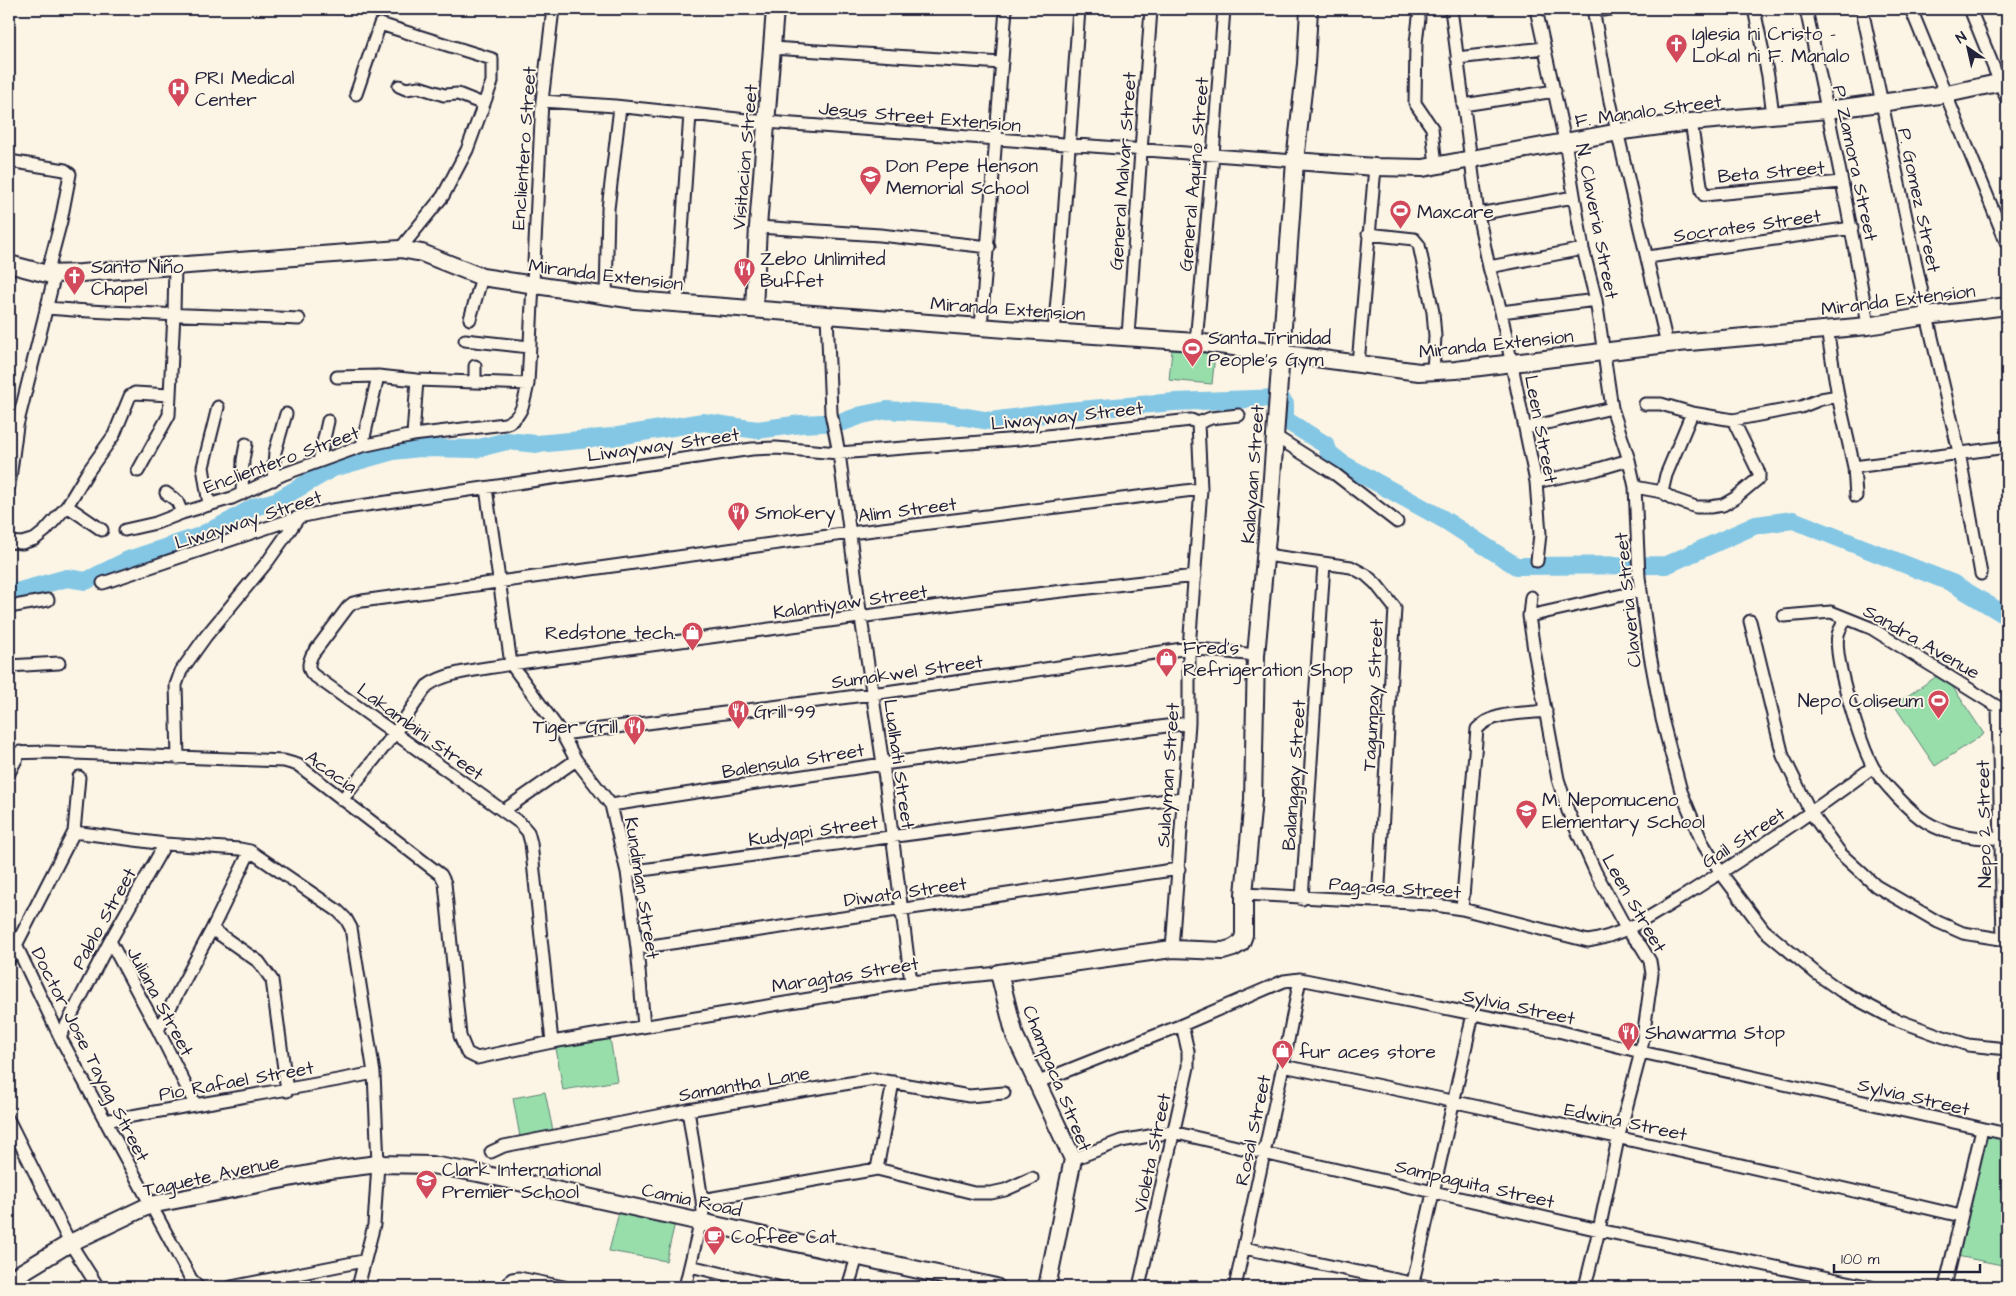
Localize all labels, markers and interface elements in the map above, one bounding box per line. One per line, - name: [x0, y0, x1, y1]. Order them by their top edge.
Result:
- place label: Iglesia ni Cristo - Lokal ni F. Manalo: [1692, 21, 1850, 70]
- north arrow: [1944, 22, 1994, 72]
- text: N: [1952, 27, 1971, 49]
- church icon: Iglesia ni Cristo - Lokal ni F. Manalo: [1664, 32, 1688, 63]
- place label: PRI Medical Center: [195, 65, 294, 114]
- street label: Enclientero Street: [505, 65, 544, 231]
- street label: General Malvar Street: [1103, 71, 1144, 271]
- hospital icon: PRI Medical Center: [167, 76, 191, 107]
- street label: General Aquino Street: [1173, 76, 1216, 272]
- street label: Visitacion Street: [726, 83, 765, 231]
- street label: P. Zamora Street: [1825, 83, 1884, 244]
- street label: F. Manalo Street: [1573, 88, 1724, 135]
- street label: Jesus Street Extension: [818, 95, 1022, 140]
- street label: P. Gomez Street: [1890, 126, 1947, 275]
- street label: N. Claveria Street: [1568, 141, 1625, 302]
- place label: Don Pepe Henson Memorial School: [886, 153, 1038, 202]
- street label: Beta Street: [1716, 154, 1826, 191]
- school or university icon: Don Pepe Henson Memorial School: [858, 164, 882, 195]
- sports icon: Maxcare: [1389, 199, 1413, 230]
- place label: Maxcare: [1417, 199, 1494, 226]
- street label: Socrates Street: [1672, 203, 1823, 250]
- place label: Zebo Unlimited Buffet: [760, 246, 886, 295]
- street label: Miranda Extension: [527, 253, 685, 298]
- place label: Santo Niño Chapel: [91, 254, 184, 303]
- restaurant icon: Zebo Unlimited Buffet: [732, 257, 756, 288]
- church icon: Santo Niño Chapel: [63, 265, 87, 296]
- street label: Miranda Extension: [1819, 278, 1977, 323]
- street label: Miranda Extension: [929, 291, 1086, 328]
- street label: Miranda Extension: [1417, 323, 1575, 366]
- place label: Santa Trinidad People's Gym: [1208, 325, 1331, 375]
- sports icon: Santa Trinidad People's Gym: [1180, 336, 1204, 367]
- street label: Leen Street: [1517, 373, 1564, 486]
- street label: Liwayway Street: [990, 395, 1145, 439]
- street label: Kalayaan Street: [1235, 403, 1273, 545]
- street label: Enclientero Street: [200, 420, 363, 501]
- street label: Liwayway Street: [585, 421, 741, 471]
- street label: Liwayway Street: [171, 484, 326, 558]
- street label: Alim Street: [856, 491, 958, 530]
- restaurant icon: Smokery: [727, 500, 751, 531]
- place label: Smokery: [755, 500, 836, 528]
- street label: Claveria Street: [1608, 531, 1649, 669]
- street label: Kalantiyaw Street: [771, 578, 930, 628]
- street label: Sandra Avenue: [1858, 598, 1985, 687]
- street label: Tagumpay Street: [1356, 618, 1392, 772]
- place label: Redstone tech.: [545, 620, 676, 647]
- shop icon: Redstone tech.: [680, 620, 704, 651]
- place label: Fred's Refrigeration Shop: [1183, 635, 1353, 685]
- shop icon: Fred's Refrigeration Shop: [1155, 646, 1179, 677]
- street label: Sumakwel Street: [830, 648, 985, 696]
- street label: Lakambini Street: [351, 677, 489, 788]
- place label: Nepo Coliseum: [1798, 688, 1923, 715]
- sports icon: Nepo Coliseum: [1927, 688, 1951, 719]
- street label: Lualhati Street: [876, 697, 921, 831]
- street label: Balanggay Street: [1276, 698, 1314, 852]
- restaurant icon: Grill 99: [726, 699, 750, 730]
- place label: Grill 99: [754, 699, 816, 726]
- street label: Sulayman Street: [1150, 701, 1188, 849]
- place label: Tiger Grill: [533, 714, 618, 742]
- restaurant icon: Tiger Grill: [622, 714, 646, 745]
- street label: Balensula Street: [720, 737, 867, 786]
- street label: Acacia: [300, 744, 363, 801]
- street label: Nepo 2 Street: [1970, 759, 1999, 888]
- place label: M. Nepomuceno Elementary School: [1542, 787, 1705, 837]
- school or university icon: M. Nepomuceno Elementary School: [1514, 798, 1538, 829]
- street label: Gail Street: [1697, 801, 1791, 875]
- street label: Kudyapi Street: [747, 809, 880, 855]
- street label: Kundiman Street: [617, 815, 666, 961]
- street label: Leen Street: [1595, 850, 1673, 958]
- street label: Pablo Street: [65, 863, 144, 974]
- street label: Diwata Street: [842, 870, 969, 914]
- street label: Pag-asa Street: [1328, 870, 1462, 908]
- street label: Juliana Street: [119, 942, 200, 1062]
- street label: Doctor Jose Tayag Street: [23, 943, 156, 1167]
- street label: Maragtas Street: [770, 950, 921, 1001]
- street label: Sylvia Street: [1460, 982, 1578, 1034]
- street label: Champaca Street: [1015, 1001, 1098, 1156]
- restaurant icon: Shawarma Stop: [1617, 1020, 1641, 1051]
- place label: Shawarma Stop: [1645, 1020, 1785, 1047]
- shop icon: fur aces store: [1271, 1039, 1295, 1070]
- place label: fur aces store: [1299, 1039, 1436, 1066]
- street label: Pio Rafael Street: [157, 1055, 316, 1108]
- street label: Samantha Lane: [677, 1060, 812, 1109]
- street label: Sylvia Street: [1855, 1071, 1973, 1125]
- street label: Rosal Street: [1229, 1072, 1278, 1188]
- street label: Violeta Street: [1127, 1090, 1178, 1216]
- street label: Edwina Street: [1562, 1096, 1690, 1149]
- street label: Taguete Avenue: [141, 1149, 282, 1205]
- street label: Sampaguita Street: [1392, 1153, 1557, 1217]
- place label: Clark International Premier School: [442, 1157, 601, 1206]
- school or university icon: Clark International Premier School: [414, 1168, 438, 1199]
- street label: Camia Road: [639, 1177, 744, 1224]
- cafe icon: Coffee Cat: [703, 1224, 727, 1255]
- place label: Coffee Cat: [731, 1224, 837, 1251]
- scale bar: [1834, 1241, 1980, 1273]
- text: 100 m: [1841, 1249, 1880, 1270]

